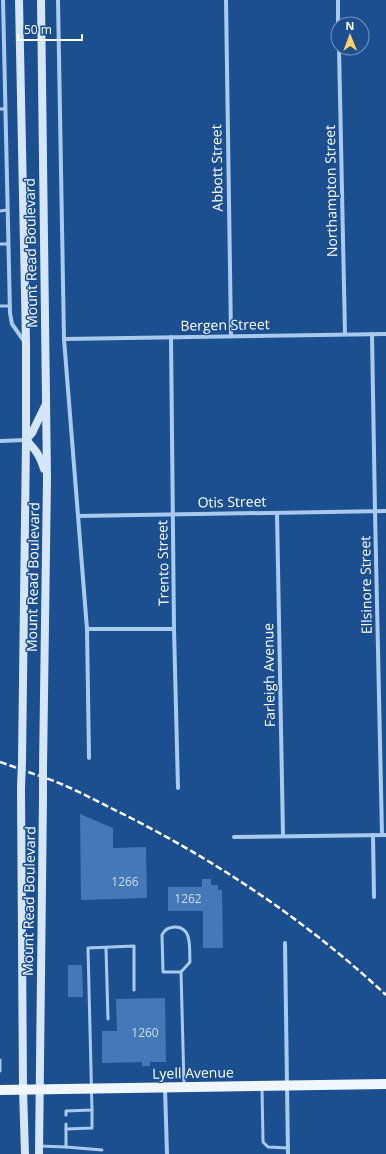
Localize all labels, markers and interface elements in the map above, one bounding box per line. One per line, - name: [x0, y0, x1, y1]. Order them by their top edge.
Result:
- scale bar: [18, 16, 82, 42]
- north arrow: [330, 16, 370, 56]
- text: N: [345, 18, 354, 33]
- text: 50 m: [24, 21, 52, 38]
- street label: Abbott Street: [206, 124, 227, 212]
- street label: Northampton Street: [320, 125, 341, 257]
- street label: Mount Read Boulevard: [20, 178, 41, 328]
- street label: Bergen Street: [180, 314, 270, 335]
- street label: Otis Street: [197, 491, 267, 512]
- street label: Mount Read Boulevard: [22, 502, 43, 652]
- street label: Trento Street: [152, 520, 173, 606]
- street label: Ellsinore Street: [355, 536, 376, 634]
- street label: Farleigh Avenue: [258, 623, 279, 727]
- street label: Mount Read Boulevard: [18, 826, 39, 976]
- house number: 1266: [111, 873, 139, 890]
- house number: 1262: [174, 890, 202, 907]
- house number: 1260: [131, 1024, 159, 1041]
- street label: Lyell Avenue: [152, 1062, 234, 1083]

